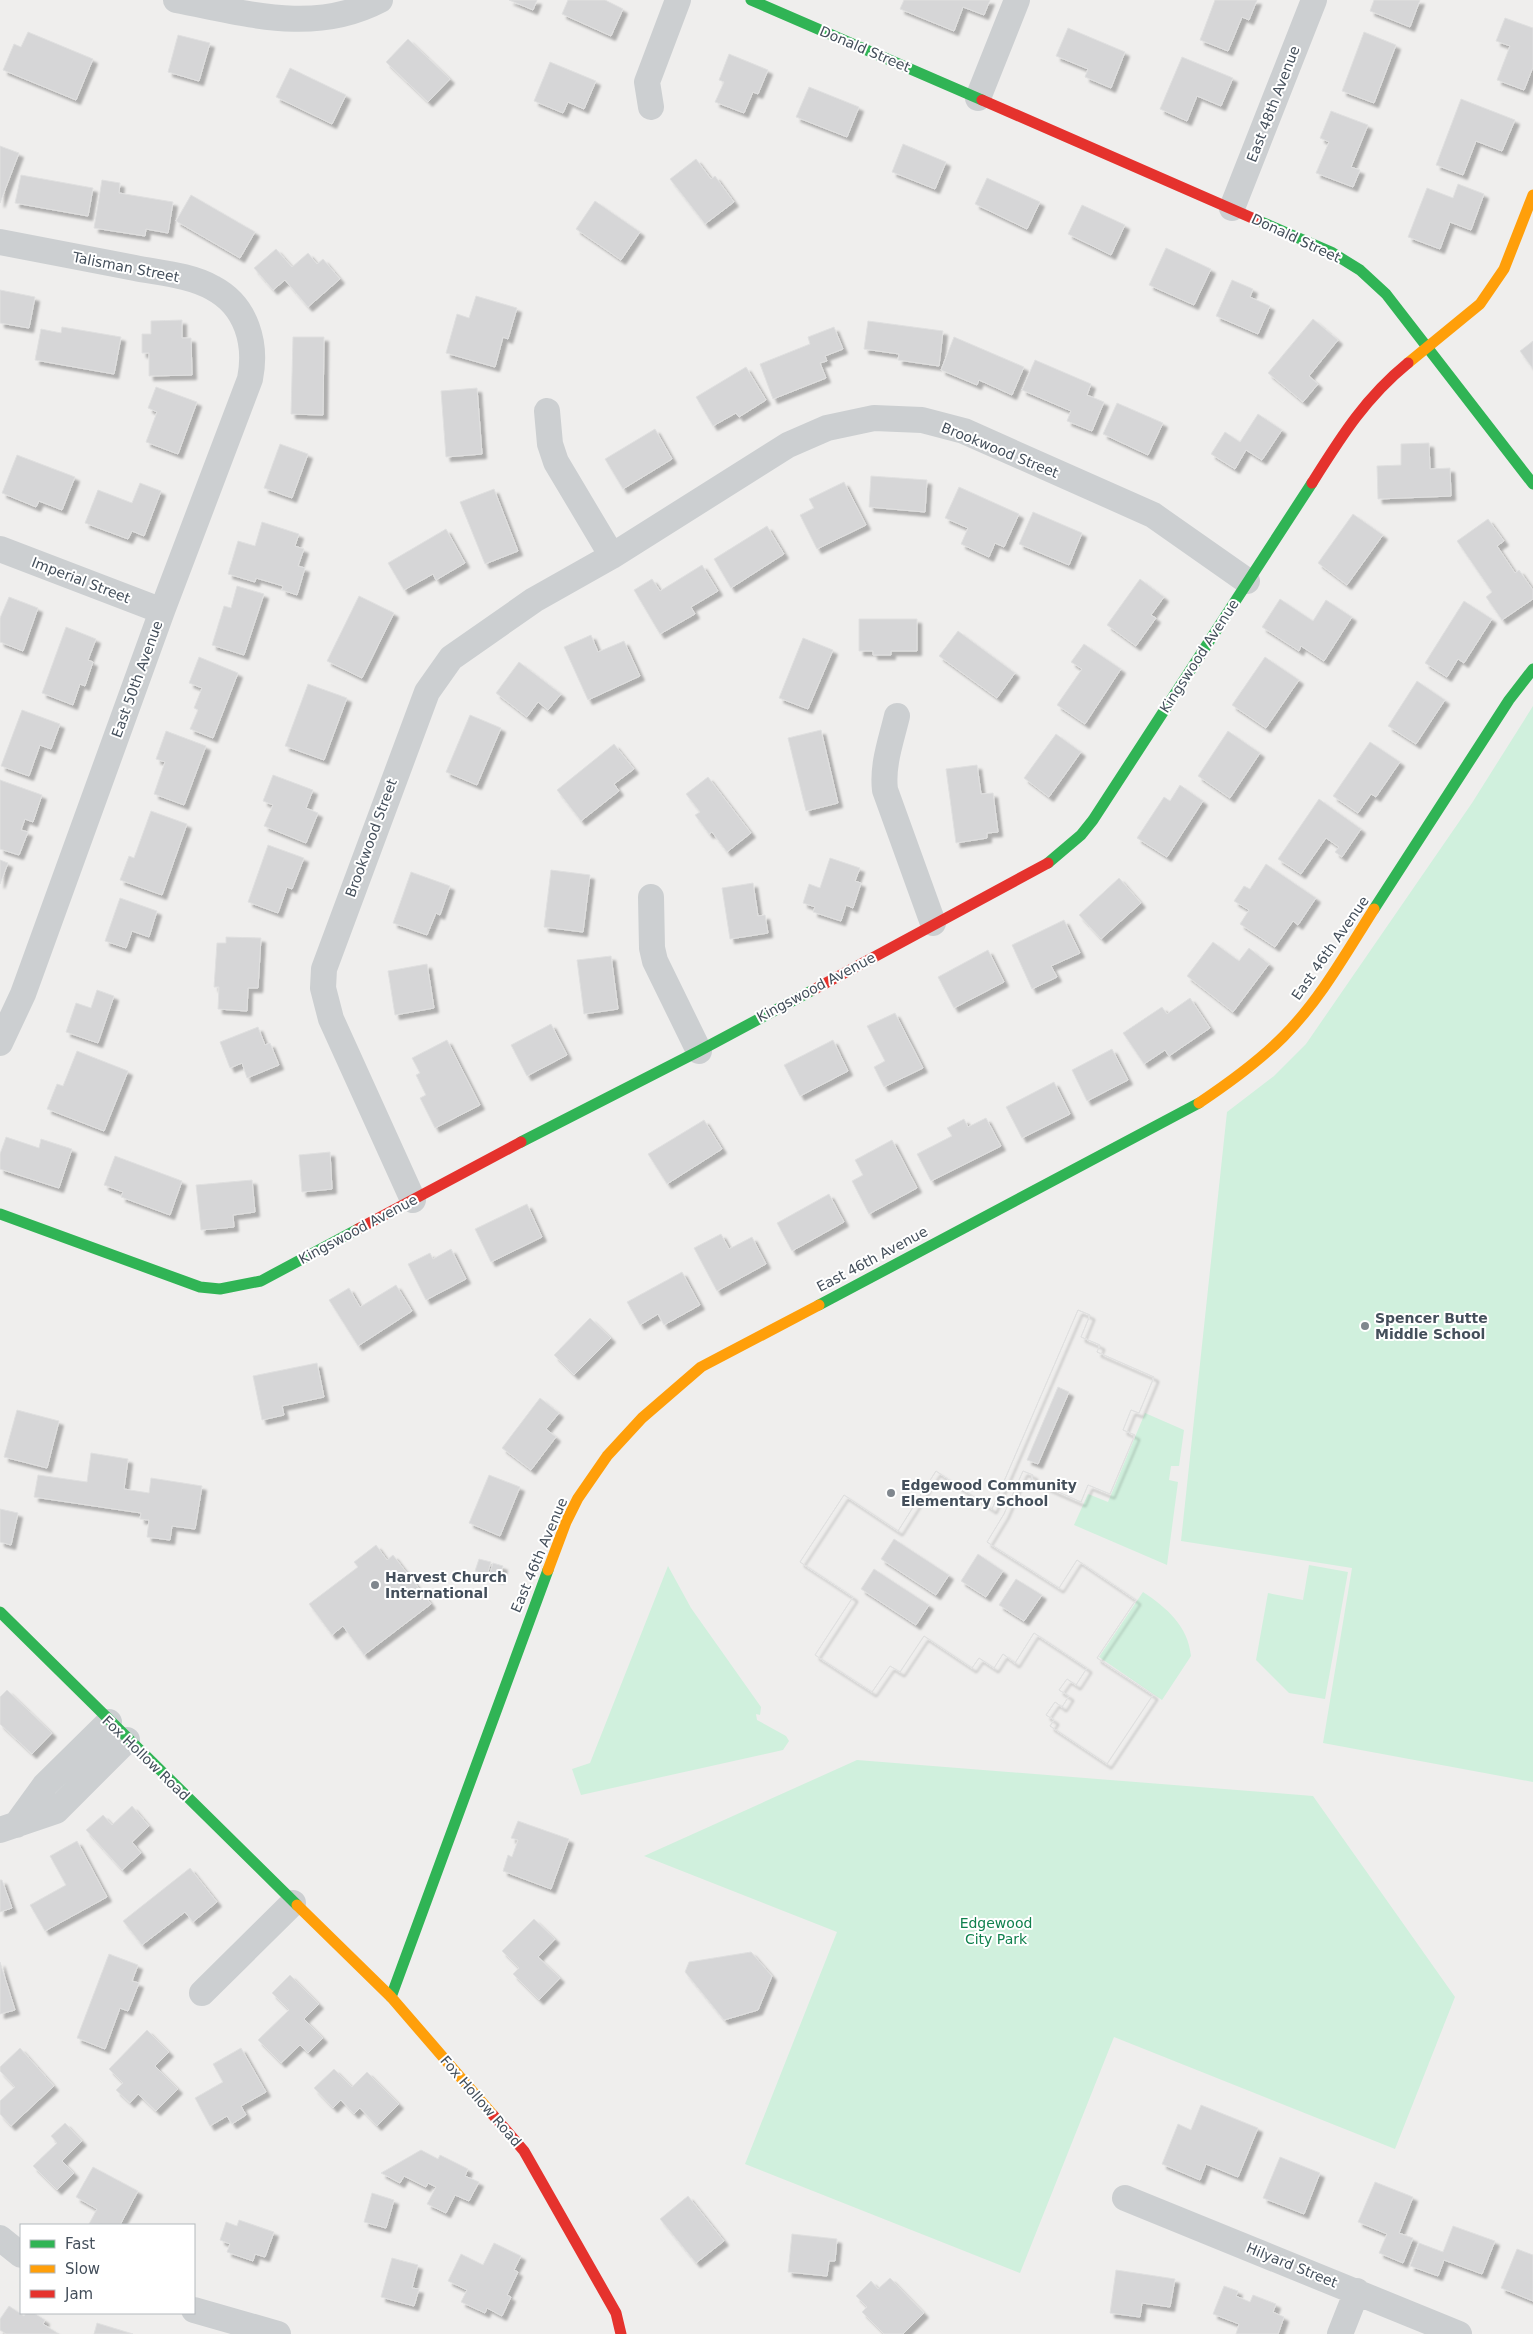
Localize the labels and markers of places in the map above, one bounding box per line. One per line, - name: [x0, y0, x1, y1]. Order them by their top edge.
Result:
- place label: Spencer Butte Middle School: [1375, 1310, 1488, 1342]
- marker: Spencer Butte Middle School: [1359, 1320, 1371, 1332]
- place label: Edgewood Community Elementary School: [901, 1477, 1077, 1509]
- marker: Edgewood Community Elementary School: [885, 1487, 897, 1499]
- place label: Harvest Church International: [385, 1569, 507, 1601]
- marker: Harvest Church International: [369, 1579, 381, 1591]

